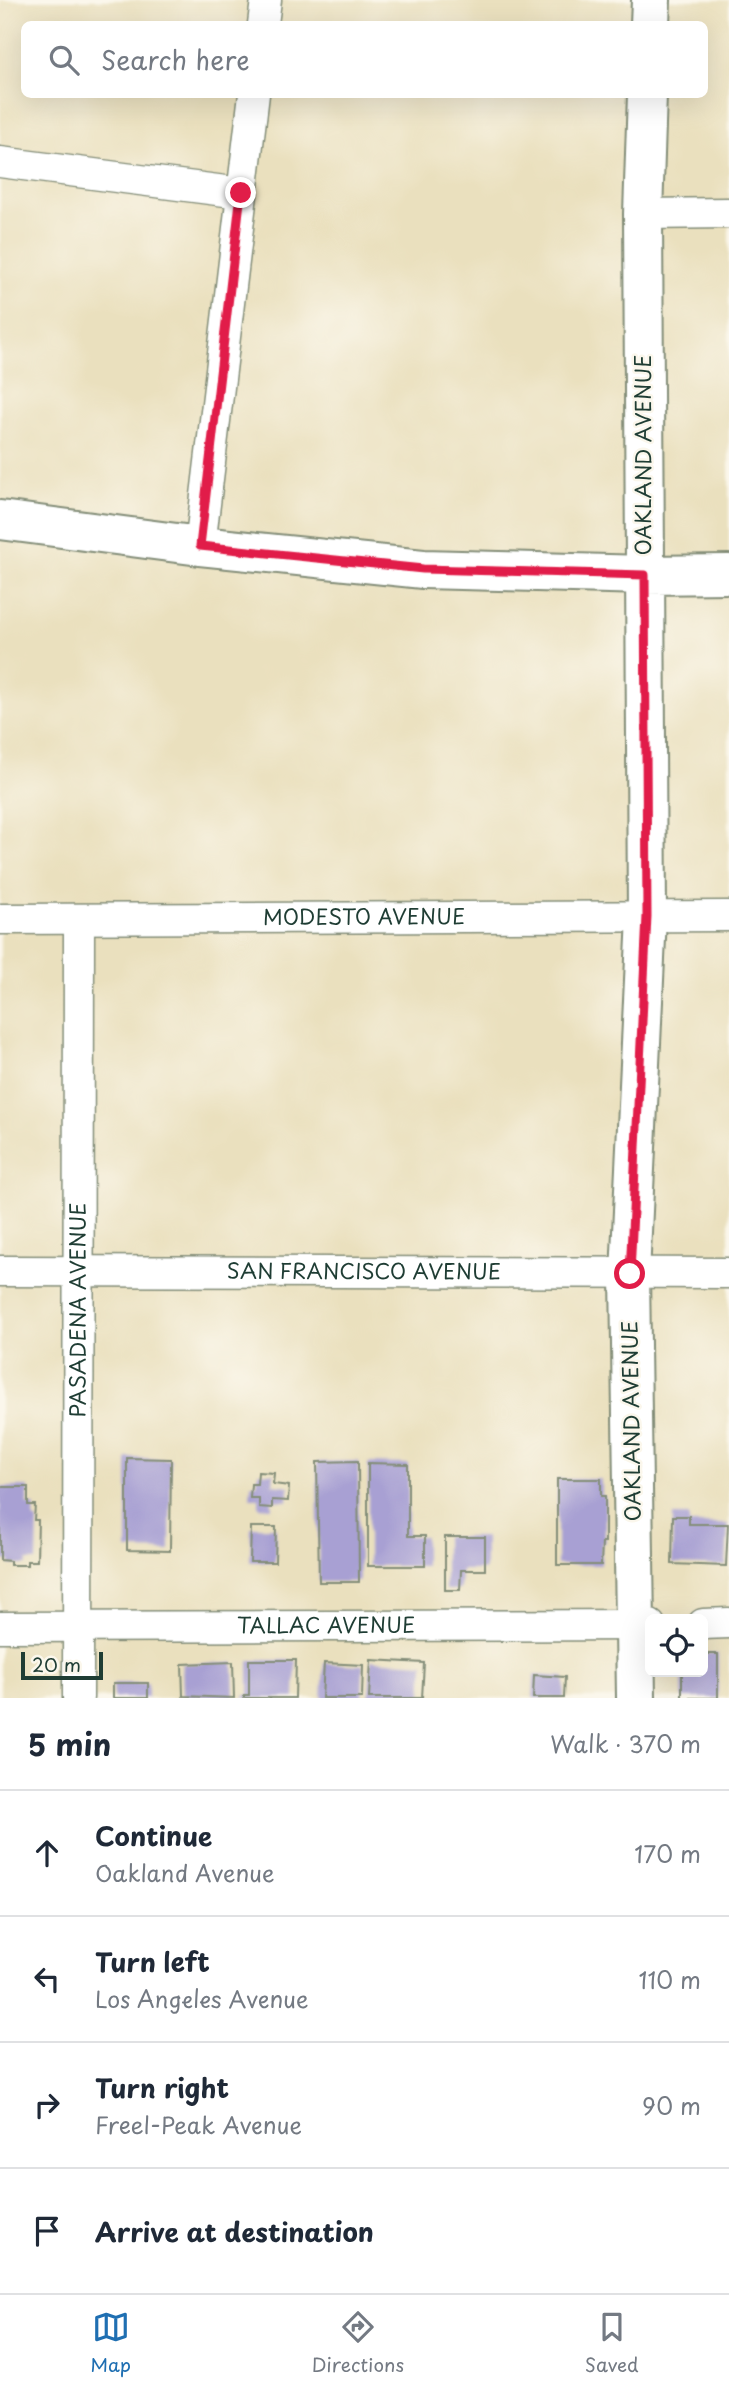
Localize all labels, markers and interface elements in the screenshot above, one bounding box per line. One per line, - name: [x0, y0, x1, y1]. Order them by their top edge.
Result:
- search box: [21, 21, 708, 98]
- text: Search here: [101, 40, 250, 79]
- icon: search: [45, 41, 83, 79]
- route end: [225, 177, 256, 208]
- street label: OAKLAND AVENUE: [626, 355, 658, 555]
- street label: MODESTO AVENUE: [263, 899, 465, 932]
- street label: PASADENA AVENUE: [60, 1202, 93, 1418]
- street label: SAN FRANCISCO AVENUE: [227, 1254, 501, 1286]
- route start: [614, 1258, 645, 1289]
- street label: OAKLAND AVENUE: [612, 1320, 648, 1522]
- street label: TALLAC AVENUE: [237, 1608, 415, 1640]
- map controls: [645, 1614, 708, 1677]
- button: locate: [645, 1614, 708, 1677]
- scale bar: [21, 1649, 103, 1681]
- text: 20 m: [32, 1650, 81, 1678]
- text: 5 min: [28, 1721, 111, 1766]
- text: Walk · 370 m: [550, 1726, 701, 1761]
- text: Continue: [95, 1816, 212, 1855]
- icon: ahead: [28, 1834, 66, 1872]
- text: 170 m: [634, 1836, 701, 1871]
- text: Oakland Avenue: [95, 1855, 275, 1890]
- text: Turn left: [95, 1942, 210, 1981]
- icon: left: [28, 1960, 66, 1998]
- text: 110 m: [639, 1962, 701, 1997]
- text: Los Angeles Avenue: [95, 1981, 309, 2016]
- text: Turn right: [95, 2068, 229, 2107]
- icon: right: [28, 2086, 66, 2124]
- text: 90 m: [642, 2088, 701, 2123]
- text: Freel-Peak Avenue: [95, 2107, 302, 2142]
- icon: arrive: [28, 2212, 66, 2250]
- text: Arrive at destination: [95, 2212, 374, 2251]
- tab: Map: [90, 2308, 131, 2378]
- tab: Directions: [312, 2308, 404, 2378]
- tab: Saved: [585, 2308, 639, 2378]

